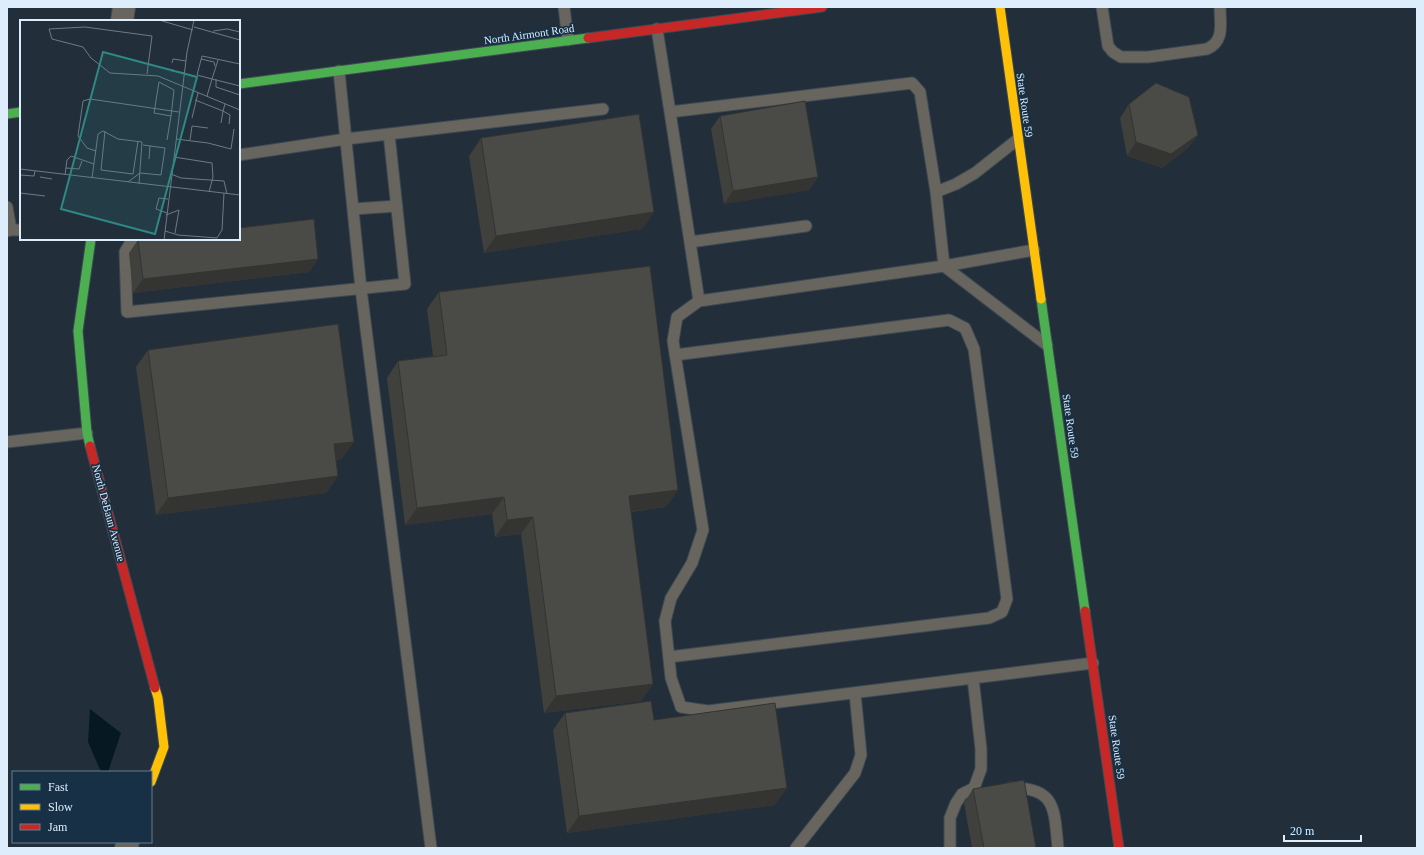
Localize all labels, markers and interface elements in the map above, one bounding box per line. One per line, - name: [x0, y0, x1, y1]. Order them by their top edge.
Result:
- inset map: [20, 20, 240, 240]
- street label: North Airmont Road: [483, 22, 575, 46]
- street label: State Route 59: [1015, 72, 1036, 138]
- street label: State Route 59: [1061, 393, 1082, 459]
- street label: North DeBaun Avenue: [90, 463, 128, 563]
- street label: State Route 59: [1107, 714, 1128, 780]
- legend: [12, 771, 152, 843]
- text: Fast: [48, 780, 69, 794]
- text: Slow: [48, 800, 73, 814]
- scale bar: [1284, 817, 1361, 843]
- text: Jam: [48, 820, 68, 834]
- text: 20 m: [1290, 824, 1315, 838]

